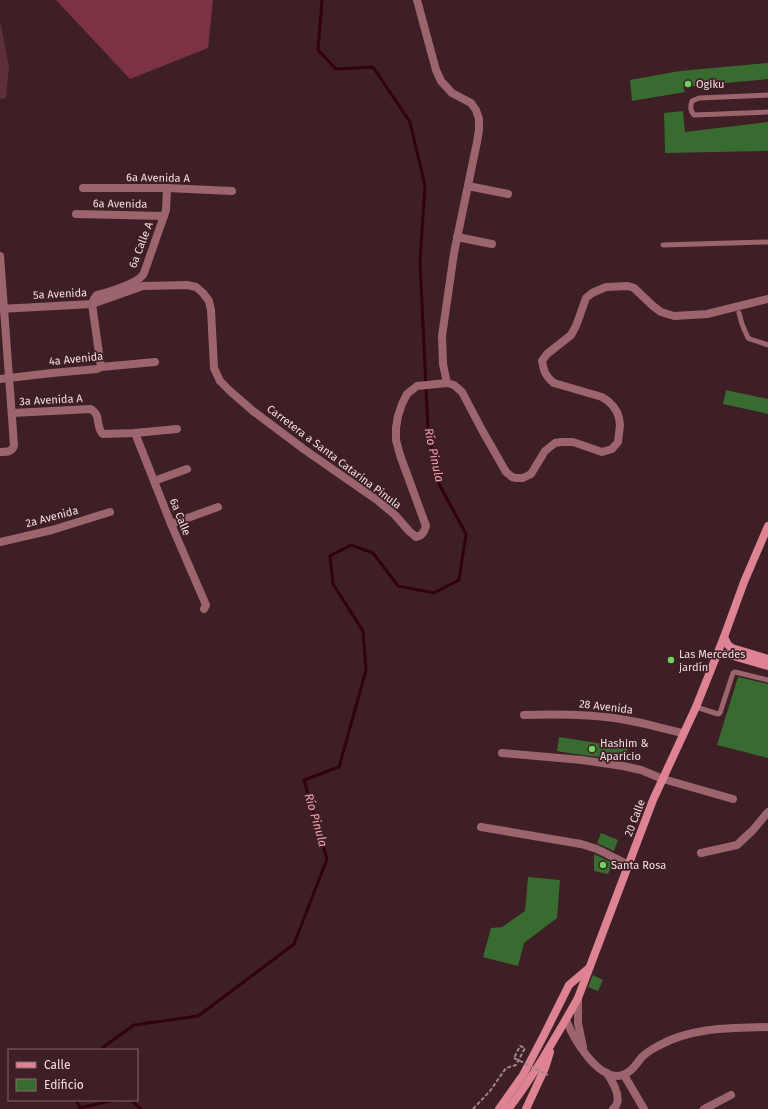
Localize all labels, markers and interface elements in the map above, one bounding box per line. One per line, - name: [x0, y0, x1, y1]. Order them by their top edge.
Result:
- place label: Ogiku: [696, 78, 724, 91]
- marker: Ogiku: [683, 79, 693, 89]
- street label: 6a Avenida A: [126, 171, 191, 185]
- street label: 6a Avenida: [93, 197, 147, 211]
- street label: 6a Calle A: [126, 219, 156, 270]
- street label: 5a Avenida: [33, 286, 87, 302]
- street label: 4a Avenida: [48, 350, 104, 368]
- street label: 3a Avenida A: [19, 392, 84, 408]
- street label: Carretera a Santa Catarina Pinula: [264, 402, 404, 512]
- water label: Río Pinula: [421, 427, 447, 483]
- street label: 6a Calle: [167, 496, 193, 538]
- street label: 2a Avenida: [24, 504, 80, 530]
- place label: Las Mercedes jardín: [678, 648, 746, 674]
- marker: Las Mercedes jardín: [666, 655, 676, 665]
- street label: 28 Avenida: [578, 697, 634, 717]
- place label: Hashim & Aparicio: [600, 737, 648, 763]
- marker: Hashim & Aparicio: [587, 744, 597, 754]
- water label: Río Pinula: [302, 792, 330, 848]
- street label: 20 Calle: [622, 798, 648, 838]
- place label: Santa Rosa: [611, 859, 666, 872]
- marker: Santa Rosa: [598, 860, 608, 870]
- legend: [8, 1049, 138, 1101]
- text: Calle: [44, 1058, 71, 1072]
- text: Edificio: [44, 1078, 84, 1092]

